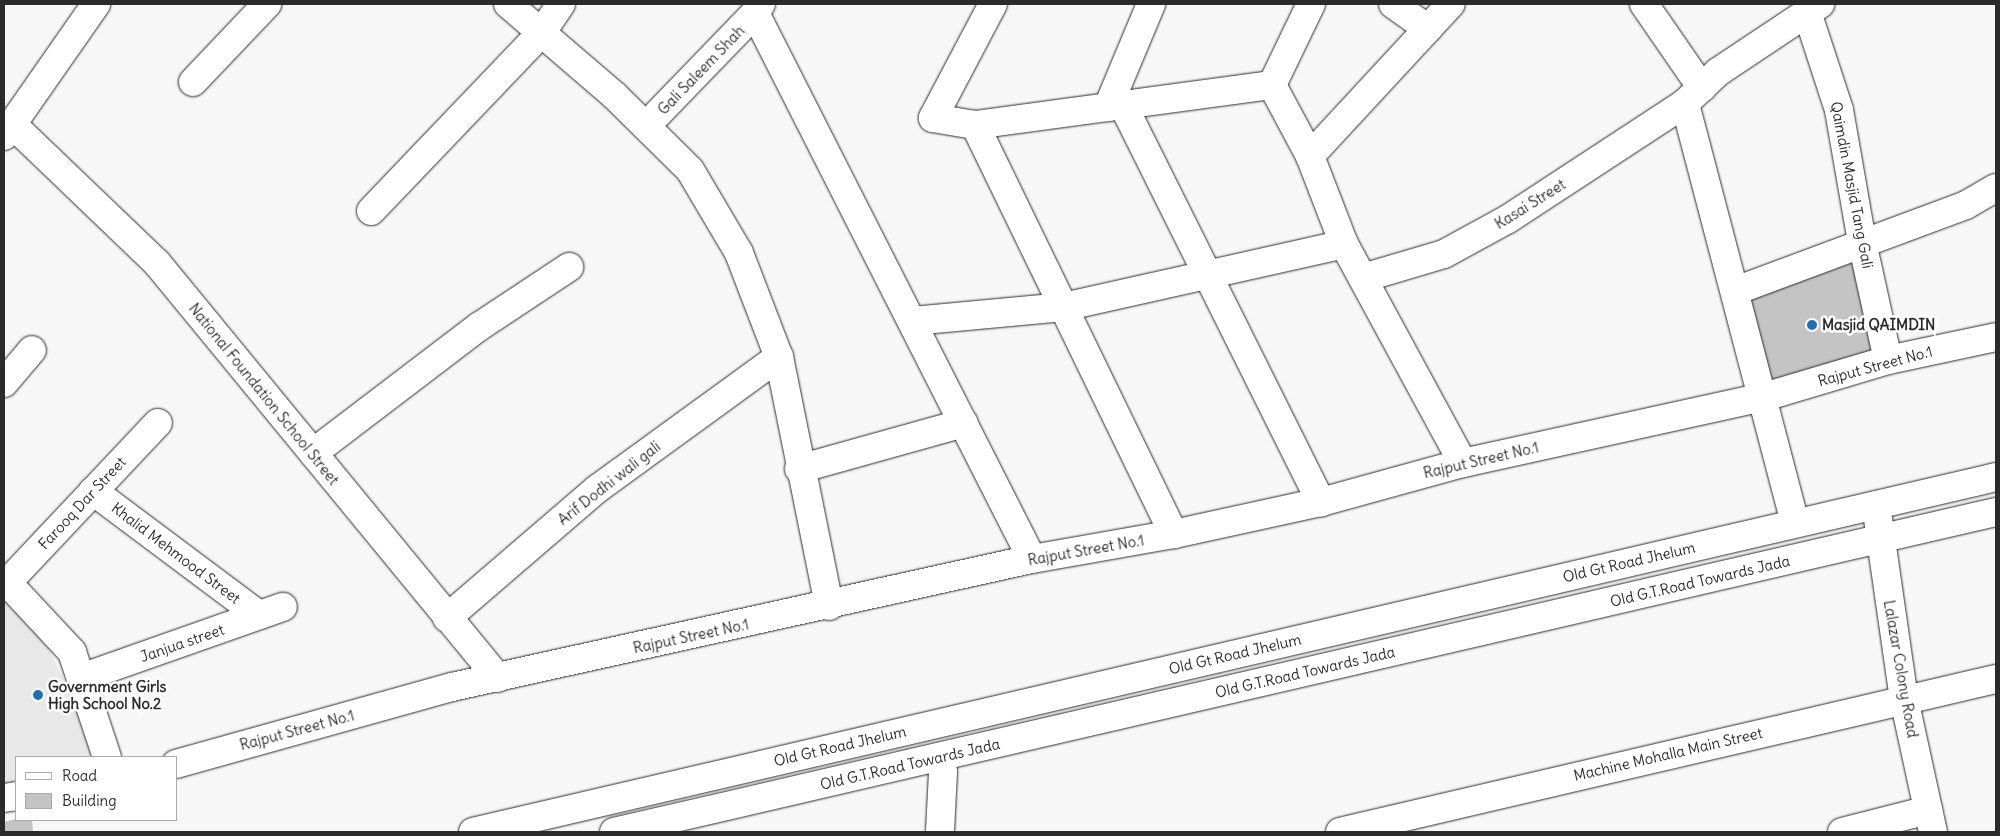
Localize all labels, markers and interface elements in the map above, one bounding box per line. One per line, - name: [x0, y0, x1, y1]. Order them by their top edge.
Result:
- street label: Gali Saleem Shah: [654, 22, 748, 118]
- street label: Qaimdin Masjid Tang Gali: [1827, 100, 1877, 270]
- street label: Kasai Street: [1491, 175, 1569, 233]
- street label: National Foundation School Street: [185, 300, 343, 488]
- place label: Masjid QAIMDIN: [1822, 316, 1935, 334]
- marker: Masjid QAIMDIN: [1806, 319, 1818, 331]
- street label: Rajput Street No.1: [1816, 342, 1934, 390]
- street label: Arif Dodhi wali gali: [554, 437, 664, 529]
- street label: Rajput Street No.1: [1421, 438, 1541, 482]
- street label: Farooq Dar Street: [35, 453, 129, 553]
- street label: Khalid Mehmood Street: [108, 499, 244, 607]
- street label: Rajput Street No.1: [1026, 531, 1146, 569]
- street label: Old Gt Road Jhelum: [1561, 538, 1697, 586]
- street label: Old G.T.Road Towards Jada: [1608, 552, 1792, 610]
- street label: Lalazar Colony Road: [1880, 599, 1922, 739]
- street label: Rajput Street No.1: [631, 615, 751, 657]
- street label: Janjua street: [138, 620, 226, 666]
- street label: Old Gt Road Jhelum: [1167, 630, 1303, 678]
- street label: Old G.T.Road Towards Jada: [1213, 643, 1397, 701]
- place label: Government Girls High School No.2: [48, 677, 166, 712]
- marker: Government Girls High School No.2: [32, 689, 44, 701]
- street label: Rajput Street No.1: [238, 706, 356, 754]
- street label: Old Gt Road Jhelum: [772, 722, 908, 770]
- street label: Machine Mohalla Main Street: [1572, 723, 1764, 785]
- street label: Old G.T.Road Towards Jada: [818, 735, 1002, 793]
- legend: [15, 756, 178, 821]
- text: Road: [62, 766, 97, 785]
- text: Building: [62, 791, 117, 810]

